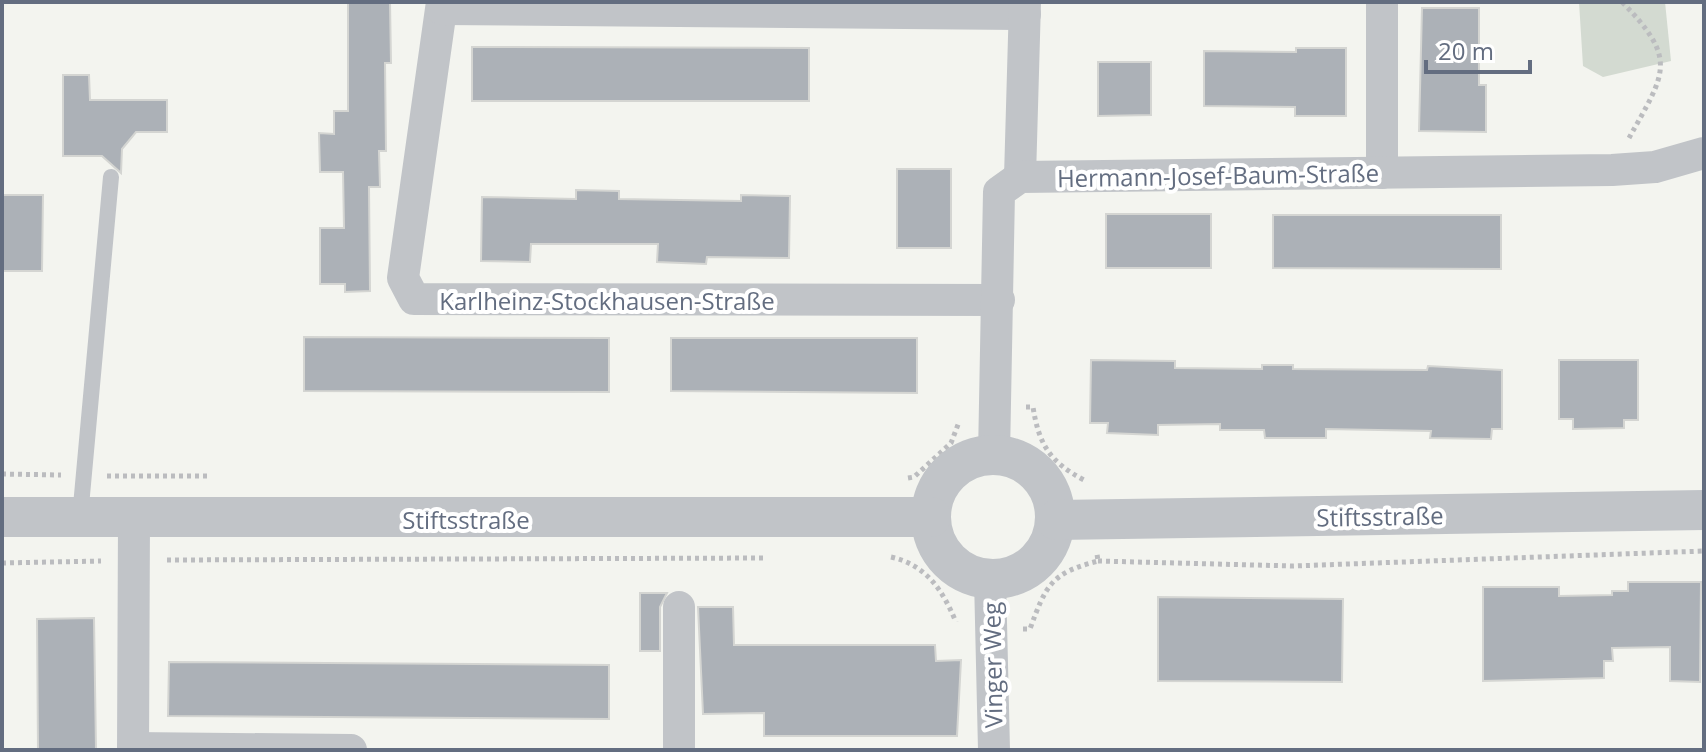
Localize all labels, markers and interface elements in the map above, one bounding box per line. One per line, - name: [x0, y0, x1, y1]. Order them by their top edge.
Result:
- scale bar: [1426, 24, 1530, 74]
- text: 20 m: [1438, 34, 1494, 67]
- street label: Hermann-Josef-Baum-Straße: [1057, 156, 1379, 194]
- street label: Karlheinz-Stockhausen-Straße: [439, 284, 775, 317]
- street label: Stiftsstraße: [1316, 498, 1444, 534]
- street label: Stiftsstraße: [402, 503, 530, 536]
- street label: Vinger Weg: [974, 602, 1010, 728]

